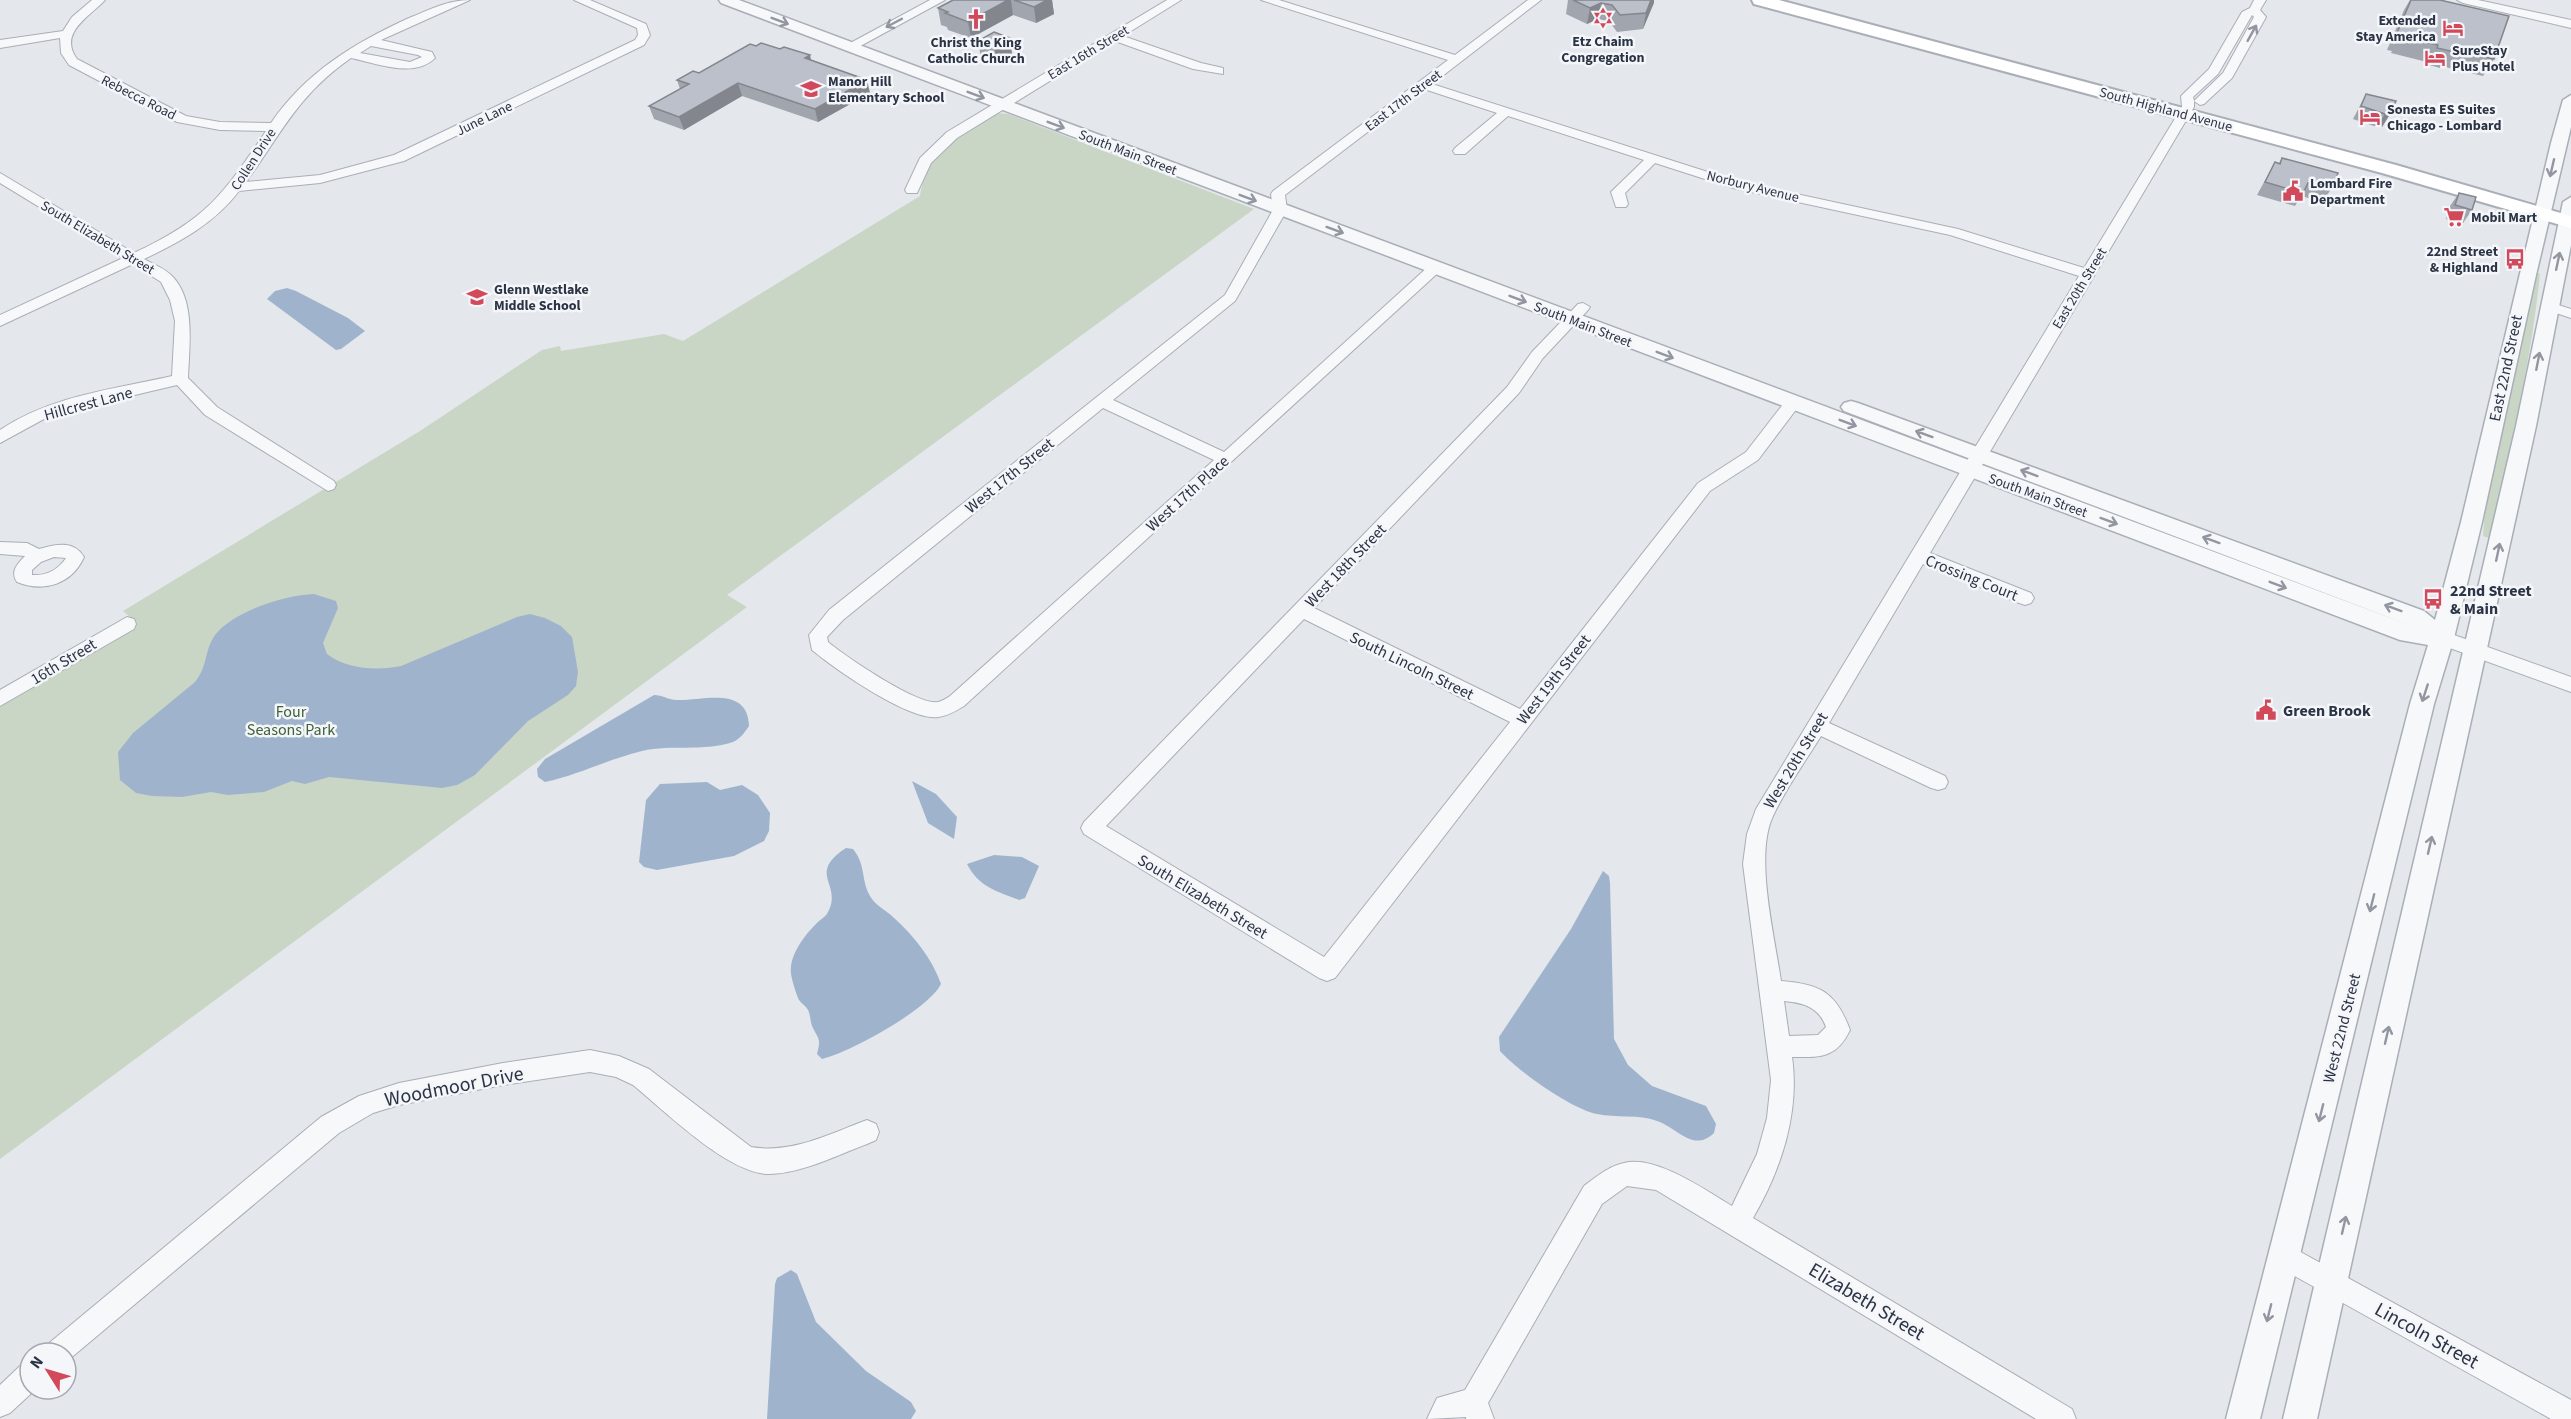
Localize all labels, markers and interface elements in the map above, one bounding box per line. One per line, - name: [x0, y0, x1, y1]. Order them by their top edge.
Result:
- synagogue icon: Etz Chaim Congregation: [1591, 6, 1615, 30]
- church icon: Christ the King Catholic Church: [964, 7, 988, 31]
- place label: Extended Stay America: [2356, 11, 2436, 47]
- one-way arrow: [771, 16, 789, 27]
- hotel icon: Extended Stay America: [2441, 16, 2465, 40]
- one-way arrow: [885, 18, 903, 30]
- street label: East 16th Street: [1044, 21, 1133, 85]
- one-way arrow: [2247, 24, 2258, 42]
- place label: Etz Chaim Congregation: [1561, 32, 1645, 68]
- place label: Christ the King Catholic Church: [927, 33, 1025, 69]
- place label: SureStay Plus Hotel: [2452, 41, 2515, 77]
- hotel icon: SureStay Plus Hotel: [2423, 46, 2447, 70]
- street label: East 17th Street: [1361, 65, 1446, 136]
- street label: Rebecca Road: [98, 70, 179, 125]
- place label: Manor Hill Elementary School: [828, 72, 944, 108]
- school or university icon: Manor Hill Elementary School: [799, 77, 823, 101]
- street label: South Highland Avenue: [2097, 83, 2235, 137]
- one-way arrow: [966, 90, 985, 101]
- street label: June Lane: [453, 97, 516, 141]
- place label: Sonesta ES Suites Chicago - Lombard: [2387, 100, 2502, 136]
- hotel icon: Sonesta ES Suites Chicago - Lombard: [2358, 105, 2382, 129]
- one-way arrow: [1046, 120, 1065, 131]
- street label: Collen Drive: [226, 125, 281, 195]
- street label: South Main Street: [1075, 125, 1180, 181]
- one-way arrow: [2546, 158, 2558, 177]
- street label: Norbury Avenue: [1704, 166, 1801, 208]
- place label: Lombard Fire Department: [2310, 174, 2392, 210]
- public building icon: Lombard Fire Department: [2281, 179, 2305, 203]
- one-way arrow: [1238, 193, 1257, 204]
- street label: South Elizabeth Street: [37, 196, 158, 280]
- supermarket icon: Mobil Mart: [2442, 205, 2466, 229]
- place label: Mobil Mart: [2471, 208, 2538, 228]
- one-way arrow: [1325, 226, 1344, 237]
- place label: 22nd Street & Highland: [2426, 242, 2499, 278]
- street label: East 20th Street: [2048, 244, 2112, 333]
- bus stop icon: 22nd Street & Highland: [2503, 247, 2527, 271]
- one-way arrow: [2553, 252, 2564, 271]
- place label: Glenn Westlake Middle School: [494, 280, 589, 316]
- school or university icon: Glenn Westlake Middle School: [465, 285, 489, 309]
- one-way arrow: [1508, 294, 1526, 305]
- street label: South Main Street: [1530, 297, 1635, 353]
- street label: East 22nd Street: [2484, 312, 2528, 423]
- one-way arrow: [1655, 350, 1674, 361]
- one-way arrow: [2533, 352, 2544, 371]
- street label: Hillcrest Lane: [42, 382, 135, 426]
- one-way arrow: [1838, 419, 1857, 430]
- one-way arrow: [1915, 428, 1934, 439]
- street label: West 17th Street: [960, 433, 1059, 519]
- street label: West 17th Place: [1141, 450, 1234, 537]
- one-way arrow: [2020, 467, 2039, 478]
- street label: South Main Street: [1985, 469, 2090, 523]
- one-way arrow: [2099, 517, 2118, 528]
- street label: West 18th Street: [1300, 518, 1392, 612]
- one-way arrow: [2202, 534, 2220, 545]
- one-way arrow: [2493, 543, 2504, 562]
- street label: Crossing Court: [1922, 549, 2022, 607]
- one-way arrow: [2269, 580, 2287, 591]
- place label: 22nd Street & Main: [2450, 580, 2532, 620]
- bus stop icon: 22nd Street & Main: [2421, 587, 2445, 611]
- one-way arrow: [2384, 602, 2403, 613]
- street label: South Lincoln Street: [1346, 626, 1478, 706]
- street label: West 19th Street: [1512, 630, 1596, 729]
- street label: 16th Street: [26, 633, 101, 690]
- one-way arrow: [2419, 683, 2430, 702]
- public building icon: Green Brook: [2254, 698, 2278, 722]
- place label: Green Brook: [2283, 700, 2371, 722]
- park label: Four Seasons Park: [247, 701, 335, 741]
- street label: West 20th Street: [1758, 708, 1834, 813]
- one-way arrow: [2425, 835, 2436, 855]
- street label: South Elizabeth Street: [1133, 849, 1272, 945]
- one-way arrow: [2366, 893, 2378, 912]
- street label: West 22nd Street: [2318, 971, 2366, 1085]
- one-way arrow: [2381, 1026, 2393, 1045]
- street label: Woodmoor Drive: [382, 1060, 526, 1114]
- one-way arrow: [2314, 1103, 2326, 1122]
- one-way arrow: [2338, 1216, 2350, 1235]
- street label: Elizabeth Street: [1803, 1256, 1930, 1348]
- street label: Lincoln Street: [2369, 1296, 2484, 1376]
- one-way arrow: [2263, 1303, 2275, 1322]
- north arrow: [18, 1341, 78, 1401]
- text: N: [25, 1352, 49, 1373]

